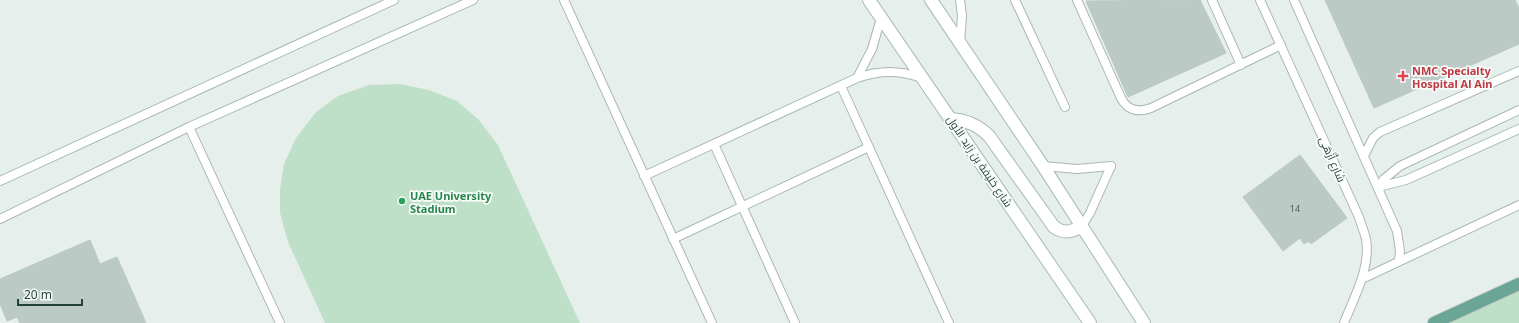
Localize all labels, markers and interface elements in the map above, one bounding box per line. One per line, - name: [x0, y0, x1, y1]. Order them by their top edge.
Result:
- place label: NMC Specialty Hospital Al Ain: [1412, 63, 1492, 91]
- marker: NMC Specialty Hospital Al Ain: [1397, 70, 1409, 82]
- street label: شارع خليفة بن زايد الأول: [943, 112, 1016, 210]
- street label: شارع أَزْهَى: [1315, 134, 1350, 185]
- place label: UAE University Stadium: [410, 188, 492, 216]
- marker: UAE University Stadium: [397, 196, 407, 206]
- house number: 14: [1290, 202, 1300, 215]
- scale bar: [18, 281, 82, 307]
- text: 20 m: [24, 286, 52, 303]

